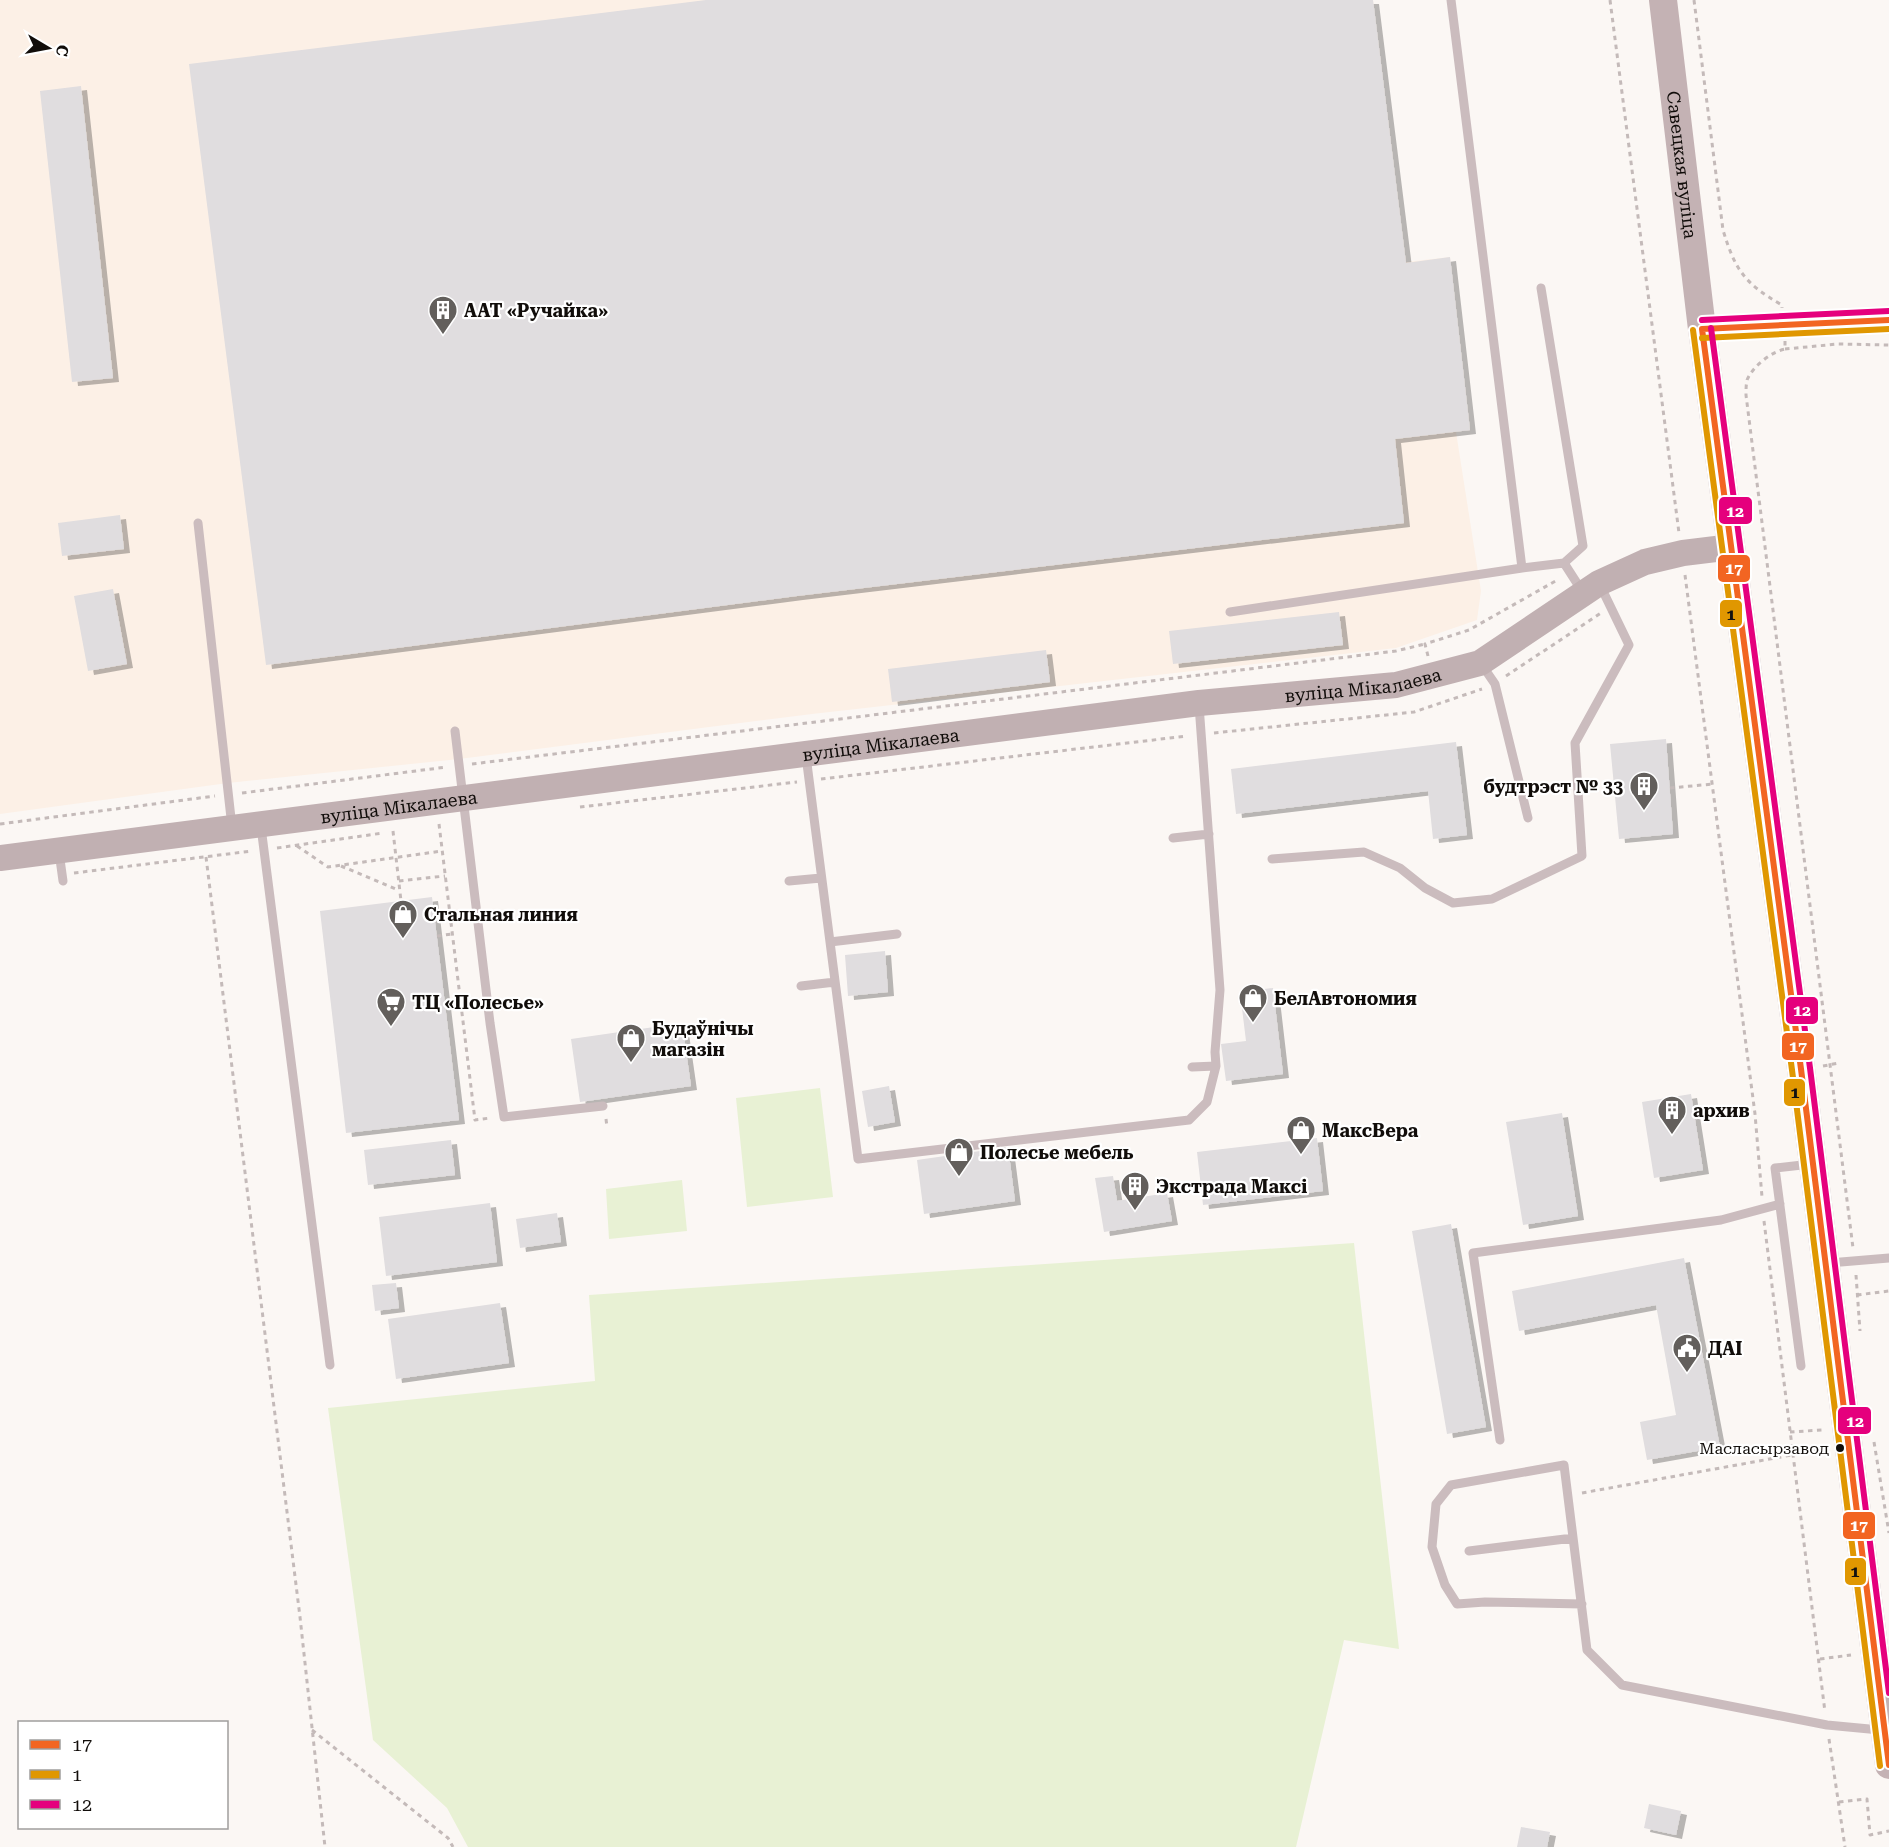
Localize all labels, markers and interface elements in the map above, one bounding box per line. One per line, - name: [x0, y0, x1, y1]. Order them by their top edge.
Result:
- north arrow: [18, 18, 78, 78]
- text: С: [52, 43, 73, 58]
- street label: Савецкая вуліца: [1663, 90, 1702, 240]
- building icon: ААТ «Ручайка»: [427, 294, 459, 336]
- place label: ААТ «Ручайка»: [464, 300, 608, 321]
- line badge: 12: [1718, 496, 1753, 525]
- text: 12: [1726, 502, 1744, 521]
- line badge: 17: [1717, 554, 1751, 583]
- text: 17: [1725, 559, 1743, 578]
- line badge: 1: [1719, 599, 1743, 628]
- text: 1: [1727, 605, 1736, 624]
- street label: вуліца Мікалаева: [1284, 663, 1444, 706]
- street label: вуліца Мікалаева: [801, 724, 961, 765]
- building icon: будтрэст № 33: [1628, 770, 1660, 812]
- place label: будтрэст № 33: [1483, 776, 1623, 797]
- street label: вуліца Мікалаева: [319, 786, 479, 827]
- shop icon: Стальная линия: [387, 898, 419, 940]
- place label: Стальная линия: [424, 904, 578, 925]
- shop icon: БелАвтономия: [1237, 982, 1269, 1024]
- supermarket icon: ТЦ «Полесье»: [375, 986, 407, 1028]
- place label: БелАвтономия: [1274, 988, 1417, 1009]
- place label: ТЦ «Полесье»: [412, 992, 544, 1013]
- line badge: 12: [1785, 996, 1819, 1025]
- text: 12: [1793, 1001, 1811, 1020]
- place label: Будаўнічы магазін: [652, 1018, 753, 1060]
- shop icon: Будаўнічы магазін: [615, 1022, 647, 1064]
- line badge: 17: [1781, 1032, 1815, 1061]
- text: 17: [1789, 1037, 1807, 1056]
- line badge: 1: [1783, 1078, 1806, 1107]
- text: 1: [1791, 1083, 1800, 1102]
- building icon: архив: [1656, 1094, 1688, 1136]
- place label: архив: [1693, 1100, 1750, 1121]
- shop icon: МаксBepa: [1285, 1114, 1317, 1156]
- place label: МаксBepa: [1322, 1120, 1419, 1141]
- shop icon: Полесье мебель: [943, 1136, 975, 1178]
- place label: Полесье мебель: [980, 1142, 1134, 1163]
- building icon: Экстрада Максі: [1119, 1170, 1151, 1212]
- place label: Экстрада Максі: [1156, 1176, 1307, 1197]
- public building icon: ДАІ: [1671, 1332, 1703, 1374]
- place label: ДАІ: [1708, 1338, 1743, 1359]
- line badge: 12: [1837, 1406, 1872, 1435]
- text: 12: [1846, 1412, 1864, 1431]
- place label: Масласырзавод: [1699, 1439, 1829, 1458]
- marker: Масласырзавод: [1834, 1442, 1846, 1454]
- line badge: 17: [1842, 1511, 1876, 1540]
- text: 17: [1850, 1516, 1868, 1535]
- line badge: 1: [1844, 1557, 1867, 1586]
- text: 1: [1851, 1562, 1860, 1581]
- legend: [18, 1721, 228, 1829]
- text: 17: [72, 1734, 92, 1755]
- text: 1: [72, 1764, 82, 1785]
- text: 12: [72, 1794, 92, 1815]

